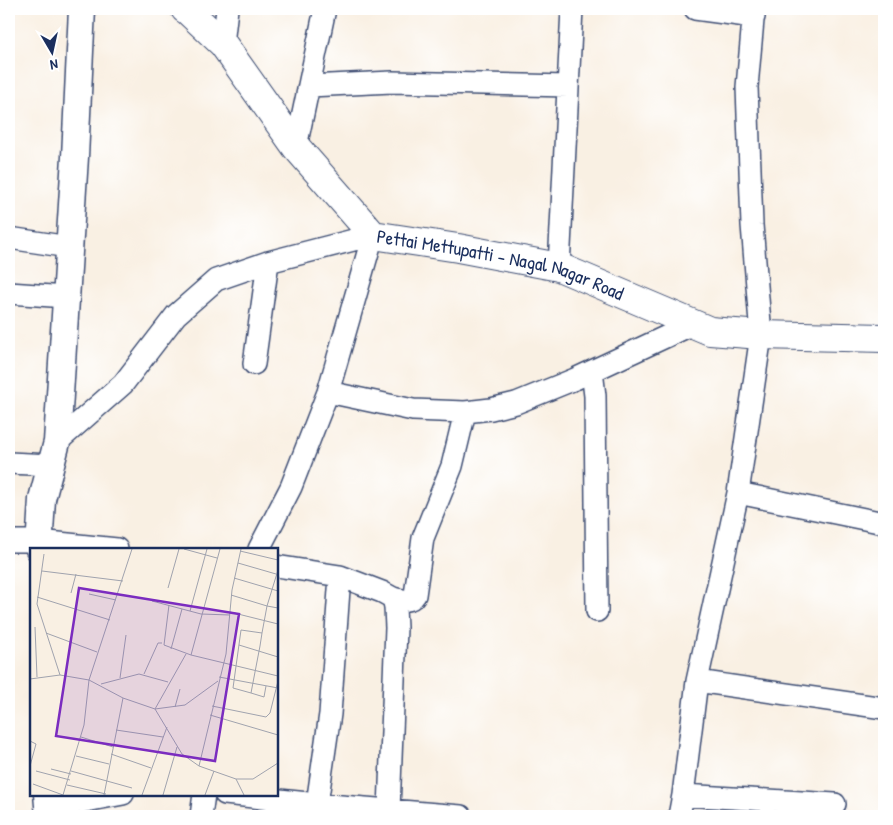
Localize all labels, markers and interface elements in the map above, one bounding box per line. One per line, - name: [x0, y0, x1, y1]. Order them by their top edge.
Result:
- north arrow: [28, 28, 78, 78]
- text: N: [48, 55, 59, 75]
- street label: Pettai Mettupatti - Nagal Nagar Road: [375, 223, 629, 306]
- inset map: [30, 548, 278, 795]

